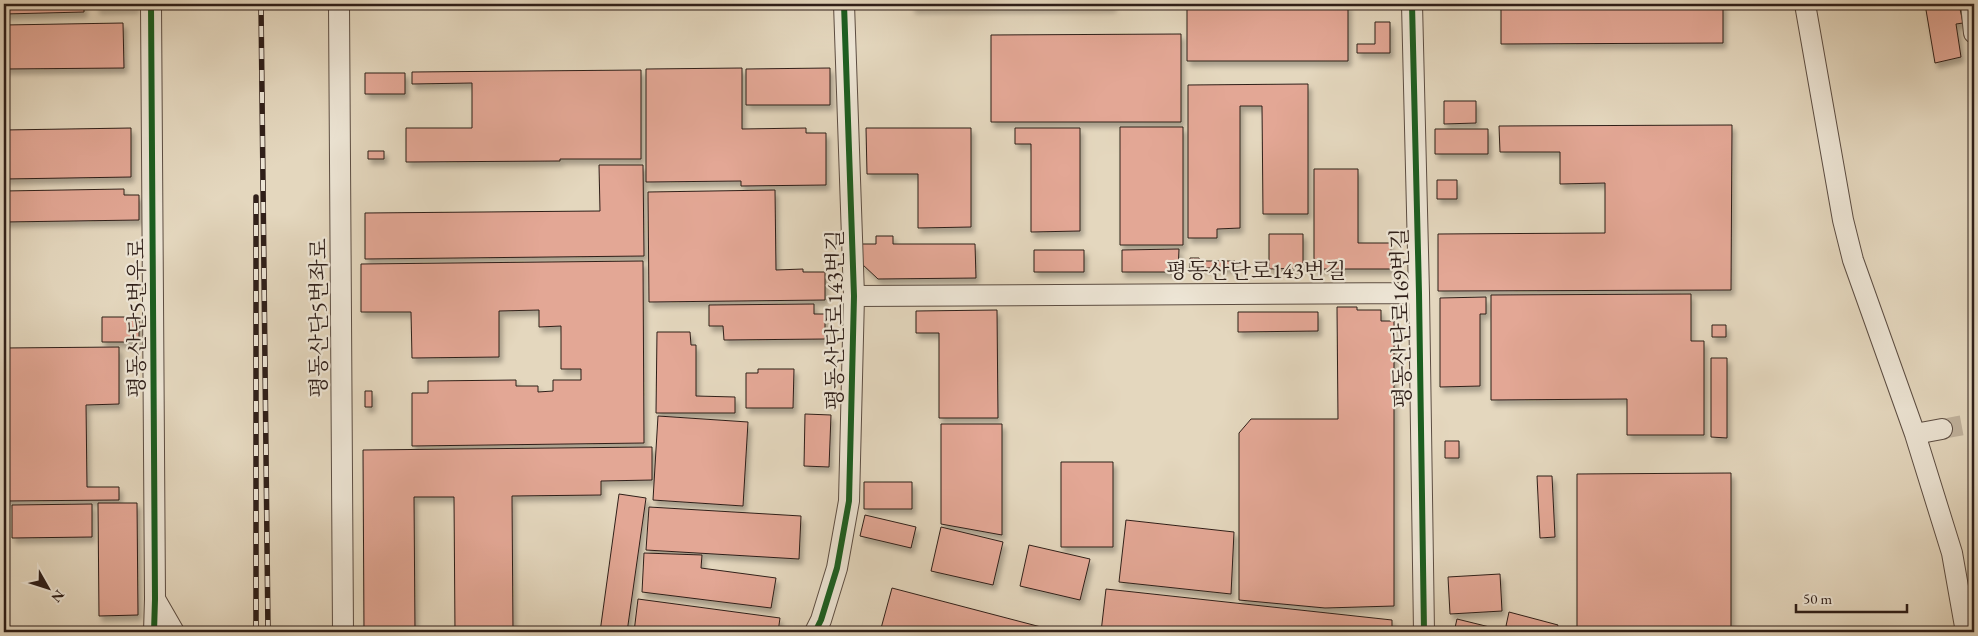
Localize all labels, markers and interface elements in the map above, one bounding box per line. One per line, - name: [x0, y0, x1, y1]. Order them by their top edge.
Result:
- street label: 평동산단로169번길: [1385, 228, 1417, 408]
- street label: 평동산단로143번길: [820, 230, 849, 410]
- street label: 평동산단5번우로: [122, 238, 151, 398]
- street label: 평동산단5번좌로: [304, 238, 333, 398]
- street label: 평동산단로143번길: [1166, 256, 1346, 285]
- north arrow: [22, 564, 72, 614]
- scale bar: [1796, 581, 1907, 613]
- text: N: [47, 586, 69, 607]
- text: 50 m: [1803, 589, 1832, 608]

